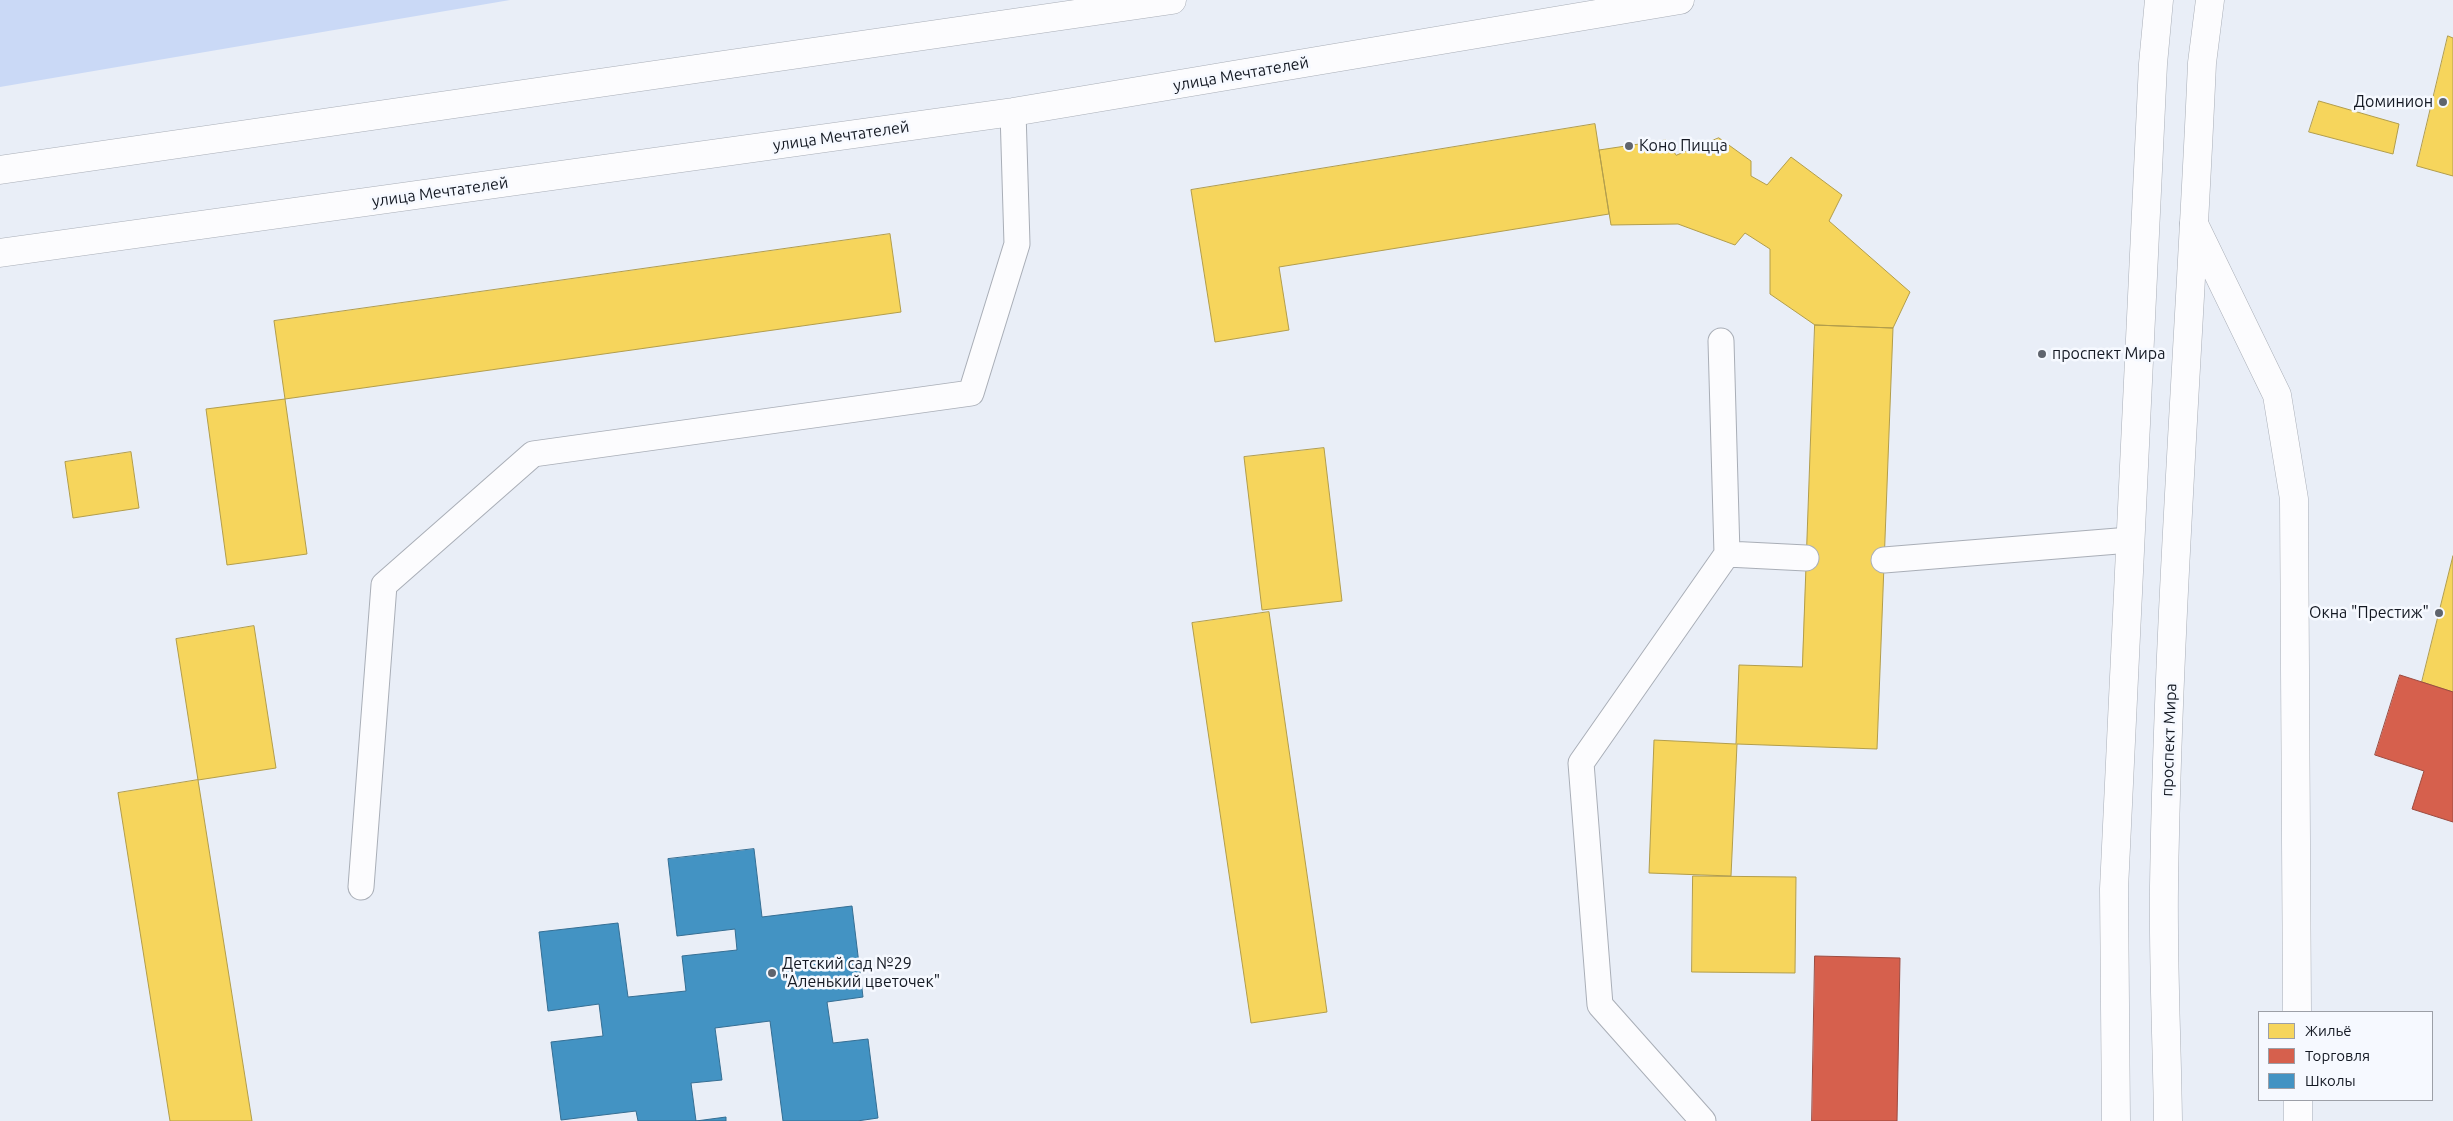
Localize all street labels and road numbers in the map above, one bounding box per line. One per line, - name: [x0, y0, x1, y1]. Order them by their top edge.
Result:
- street label: улица Мечтателей: [1172, 53, 1310, 95]
- street label: улица Мечтателей: [772, 117, 910, 155]
- street label: улица Мечтателей: [371, 173, 509, 211]
- street label: проспект Мира: [2157, 683, 2181, 797]

